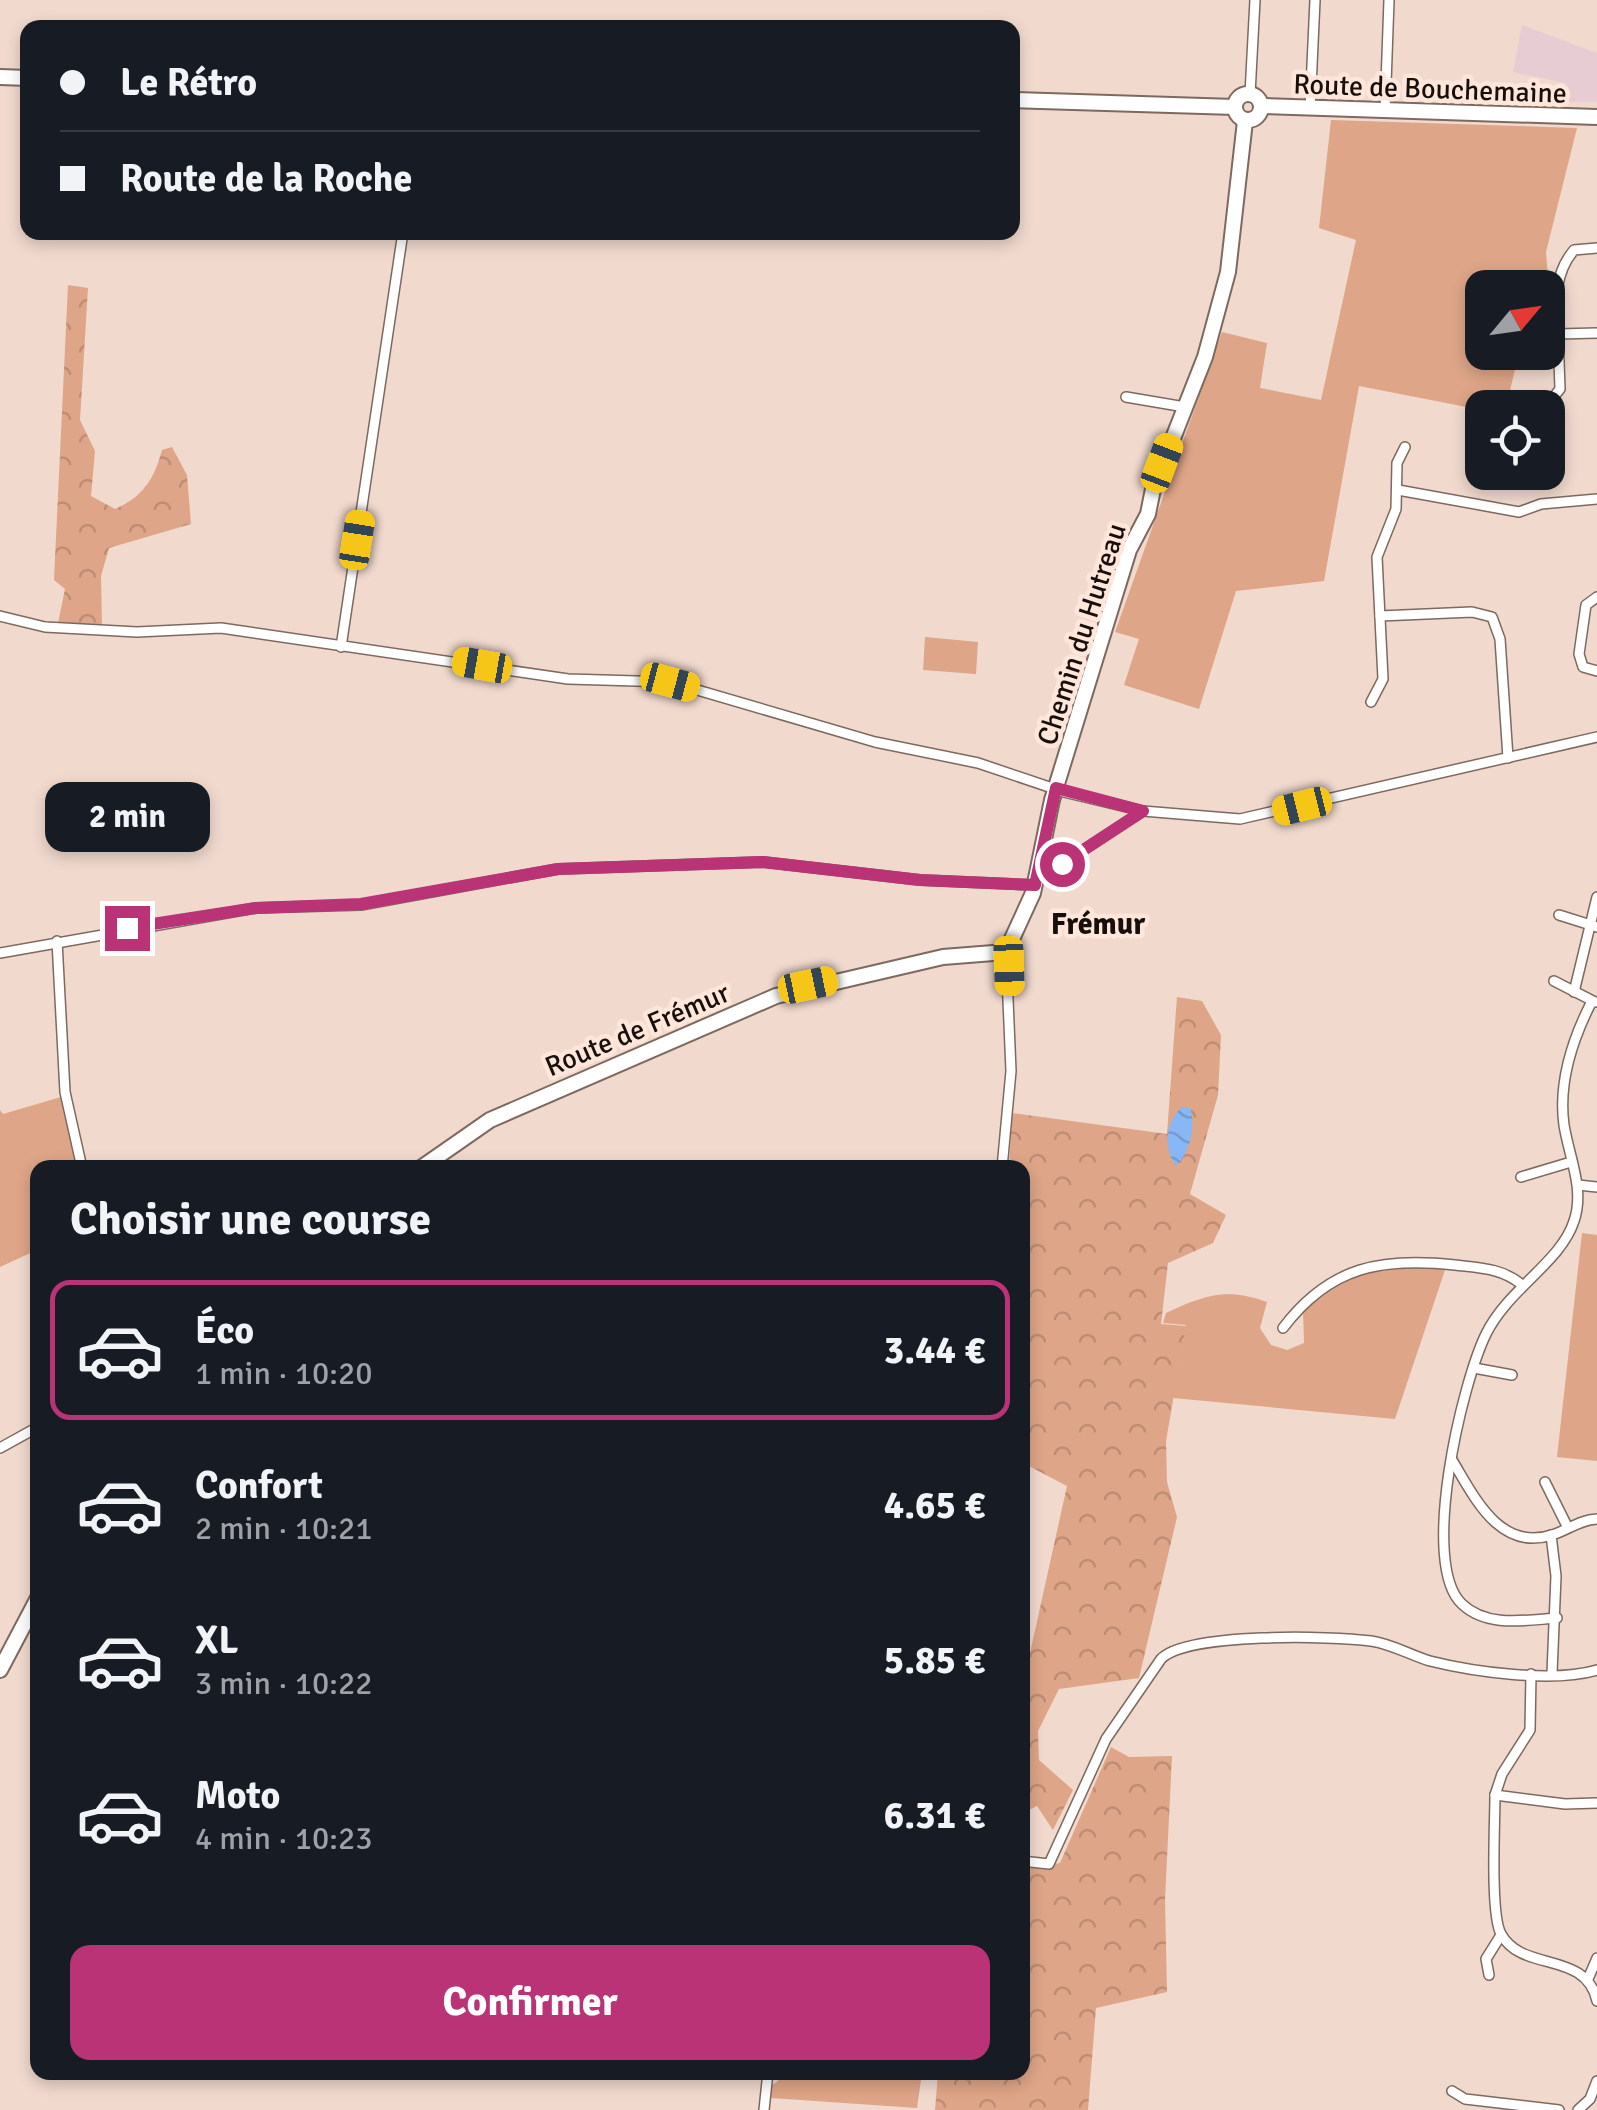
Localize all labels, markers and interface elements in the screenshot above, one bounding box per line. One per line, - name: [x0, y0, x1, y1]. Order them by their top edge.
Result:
- text: Le Rétro: [120, 59, 257, 106]
- street label: Route de Bouchemaine: [1293, 67, 1567, 111]
- text: Route de la Roche: [120, 155, 412, 202]
- north arrow: [1465, 270, 1565, 370]
- map controls: [1465, 270, 1565, 490]
- button: locate: [1465, 390, 1565, 490]
- car: [1137, 430, 1187, 496]
- car: [337, 508, 377, 572]
- street label: Chemin du Hutreau: [1030, 519, 1134, 749]
- car: [450, 645, 514, 685]
- car: [637, 660, 703, 704]
- callout: 2 min: [44, 783, 210, 853]
- car: [1269, 784, 1335, 828]
- text: 2 min: [89, 797, 166, 836]
- route start: [1040, 842, 1085, 887]
- route end: [105, 906, 150, 951]
- district label: Frémur: [1051, 906, 1145, 943]
- car: [993, 935, 1025, 997]
- car: [776, 964, 840, 1006]
- street label: Route de Frémur: [540, 976, 735, 1084]
- text: Choisir une course: [70, 1192, 431, 1247]
- icon: car: [75, 1305, 165, 1395]
- text: Éco: [195, 1307, 254, 1354]
- text: 3.44 €: [884, 1327, 985, 1374]
- text: 1 min · 10:20: [195, 1354, 373, 1393]
- icon: car: [75, 1460, 165, 1550]
- text: Confort: [195, 1462, 323, 1509]
- text: 4.65 €: [884, 1482, 985, 1529]
- text: 2 min · 10:21: [195, 1509, 373, 1548]
- icon: car: [75, 1615, 165, 1705]
- text: XL: [195, 1617, 238, 1664]
- text: 5.85 €: [884, 1637, 985, 1684]
- text: 3 min · 10:22: [195, 1664, 373, 1703]
- icon: car: [75, 1770, 165, 1860]
- text: Moto: [195, 1772, 280, 1819]
- text: 6.31 €: [884, 1792, 985, 1839]
- text: 4 min · 10:23: [195, 1819, 373, 1858]
- button: Confirmer: [70, 1945, 990, 2060]

